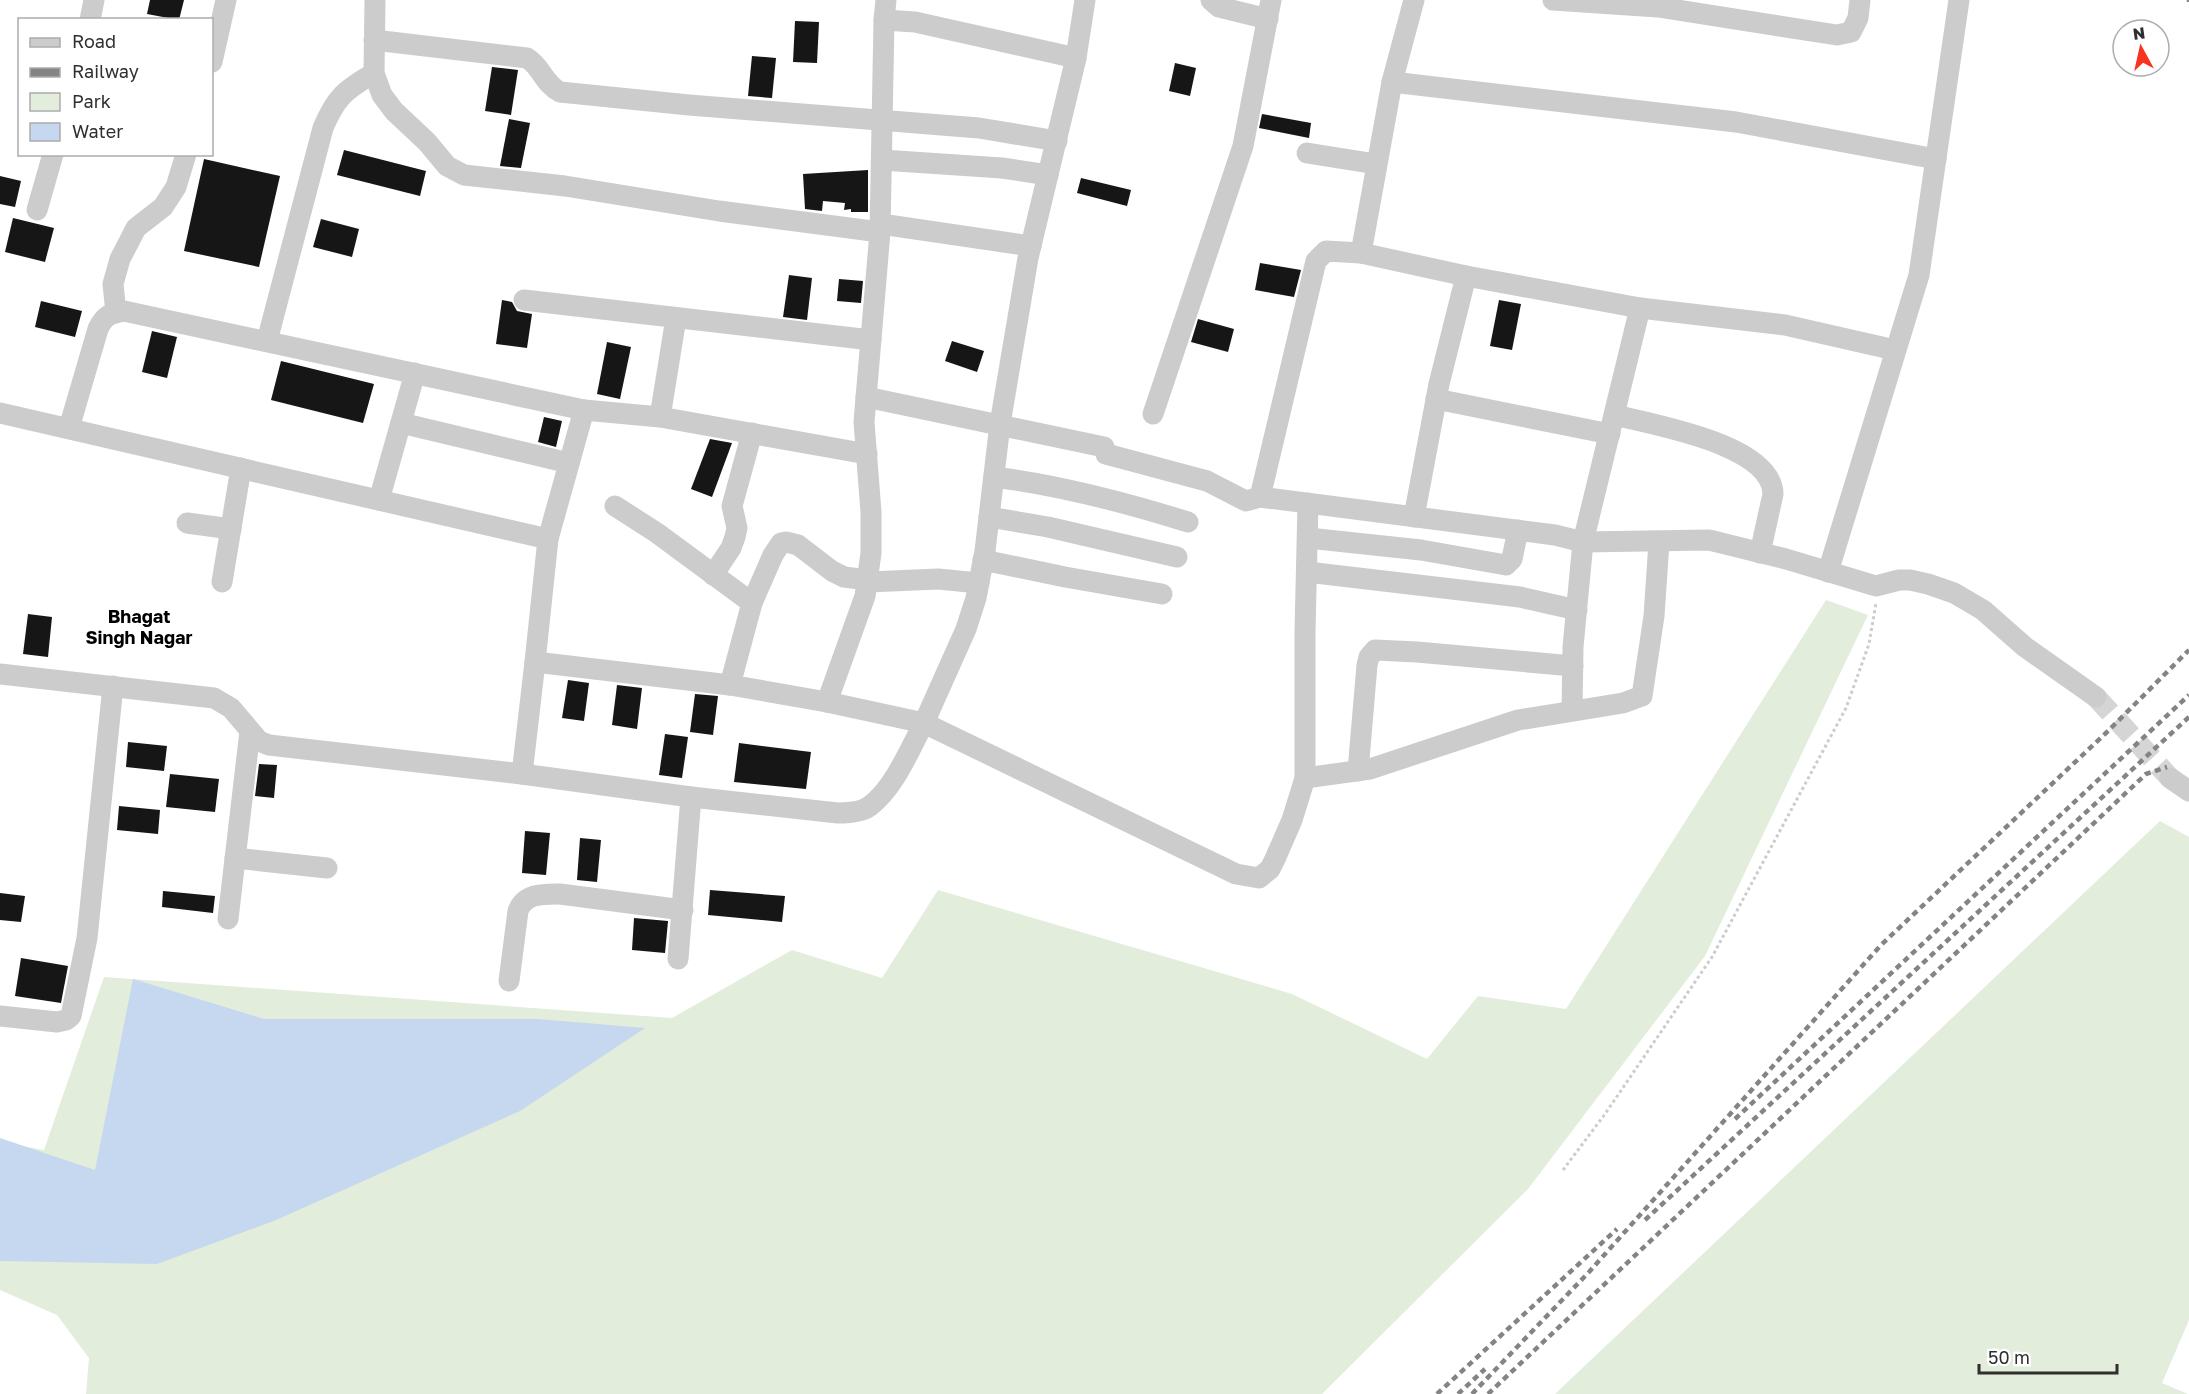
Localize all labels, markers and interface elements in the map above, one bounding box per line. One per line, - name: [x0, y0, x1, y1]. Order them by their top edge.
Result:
- legend: [18, 18, 213, 156]
- north arrow: [2111, 18, 2171, 78]
- text: N: [2131, 22, 2146, 44]
- text: Road: [72, 30, 116, 52]
- text: Railway: [72, 60, 139, 82]
- text: Park: [72, 90, 111, 112]
- text: Water: [72, 120, 123, 142]
- district label: Bhagat Singh Nagar: [86, 605, 193, 648]
- scale bar: [1979, 1337, 2117, 1375]
- text: 50 m: [1988, 1346, 2030, 1368]

